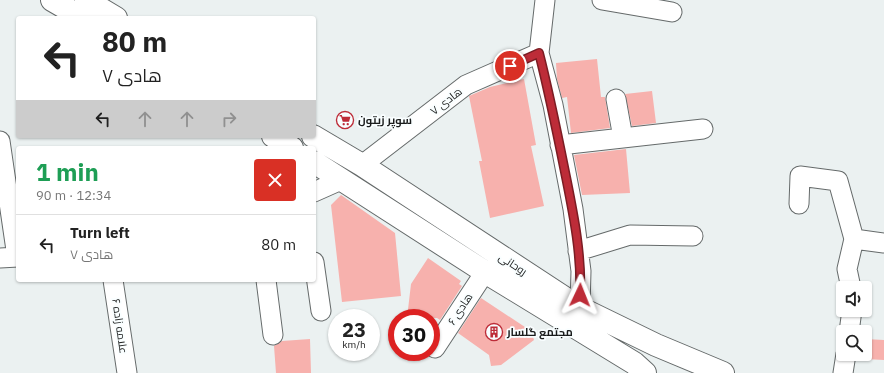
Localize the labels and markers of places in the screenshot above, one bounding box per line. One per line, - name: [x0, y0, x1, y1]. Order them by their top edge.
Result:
- pin: [493, 49, 527, 83]
- supermarket icon: سوپر زیتون: [335, 110, 355, 130]
- place label: سوپر زیتون: [358, 113, 412, 129]
- building icon: مجتمع گلسار: [484, 322, 504, 342]
- place label: مجتمع گلسار: [506, 325, 573, 340]

